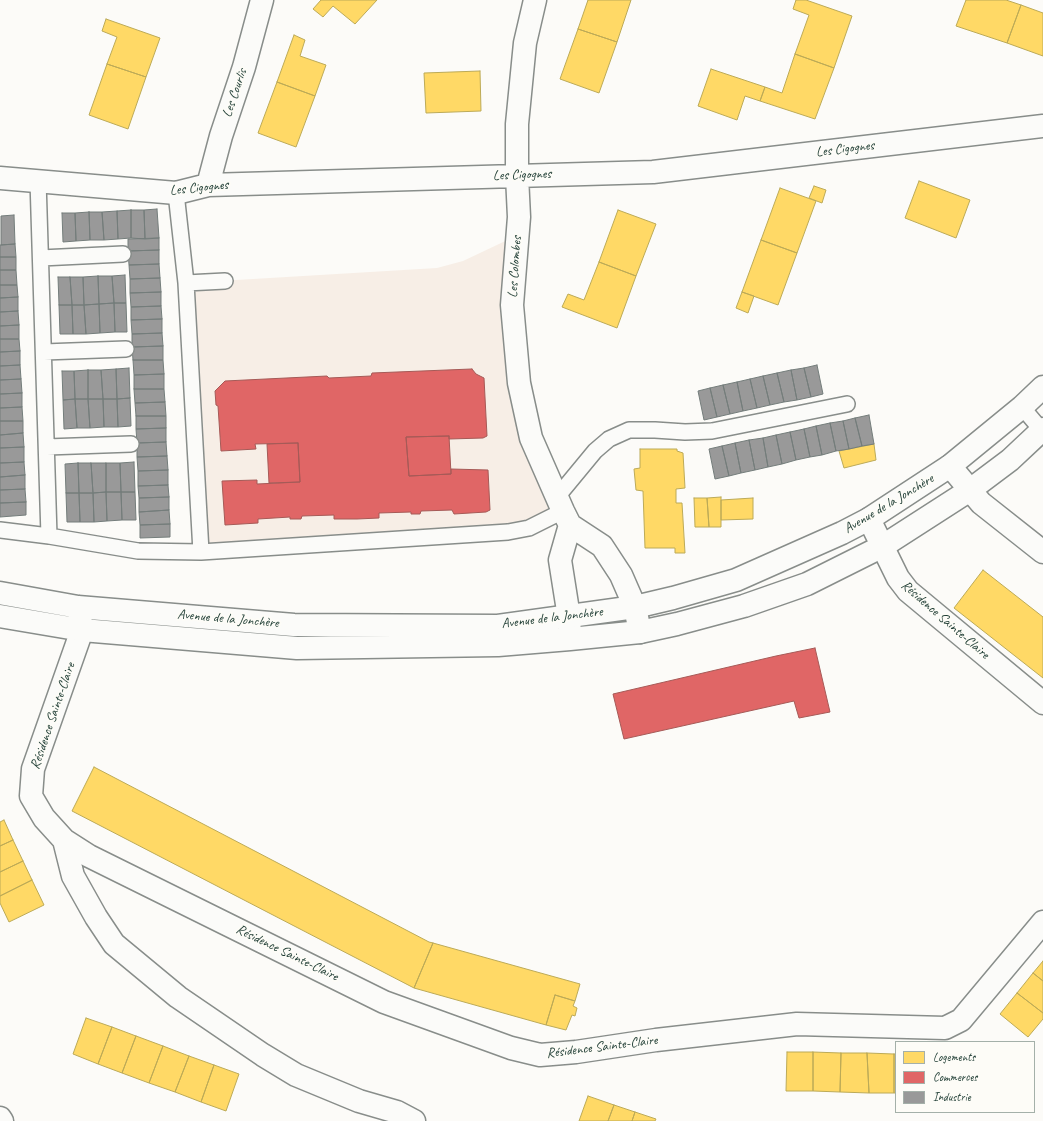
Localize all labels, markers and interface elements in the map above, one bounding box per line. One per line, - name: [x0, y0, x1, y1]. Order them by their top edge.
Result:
- street label: Les Courlis: [219, 67, 251, 119]
- street label: Les Cigognes: [815, 137, 875, 161]
- street label: Les Cigognes: [493, 166, 551, 184]
- street label: Les Cigognes: [169, 177, 229, 199]
- street label: Les Colombes: [504, 236, 526, 298]
- street label: Avenue de la Jonchère: [841, 471, 937, 537]
- street label: Résidence Sainte-Claire: [897, 577, 993, 663]
- street label: Avenue de la Jonchère: [501, 603, 603, 633]
- street label: Avenue de la Jonchère: [177, 606, 279, 632]
- street label: Résidence Sainte-Claire: [27, 661, 79, 771]
- street label: Résidence Sainte-Claire: [233, 921, 341, 985]
- street label: Résidence Sainte-Claire: [546, 1032, 658, 1062]
- legend: [895, 1041, 1035, 1113]
- text: Logements: [933, 1049, 975, 1065]
- text: Commerces: [933, 1069, 977, 1085]
- text: Industrie: [933, 1089, 971, 1105]

